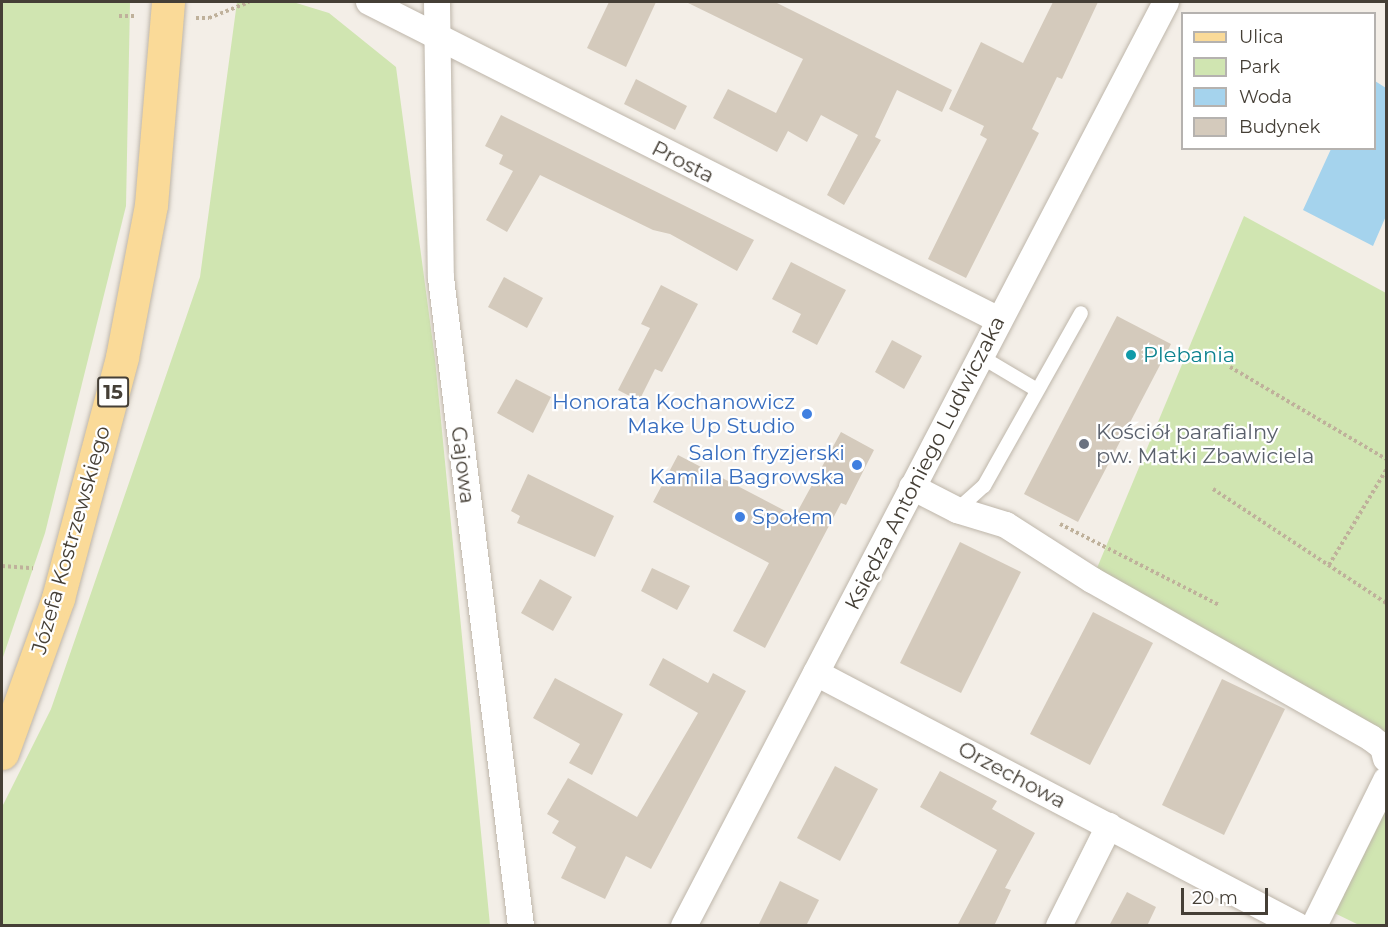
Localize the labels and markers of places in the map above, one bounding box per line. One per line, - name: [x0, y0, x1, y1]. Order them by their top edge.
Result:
- place label: Plebania: [1143, 342, 1235, 368]
- marker: Plebania: [1124, 348, 1138, 362]
- place label: Honorata Kochanowicz Make Up Studio: [552, 389, 795, 439]
- marker: Honorata Kochanowicz Make Up Studio: [800, 407, 814, 421]
- place label: Kościół parafialny pw. Matki Zbawiciela: [1096, 419, 1314, 469]
- marker: Kościół parafialny pw. Matki Zbawiciela: [1077, 437, 1091, 451]
- place label: Salon fryzjerski Kamila Bagrowska: [650, 440, 845, 490]
- marker: Salon fryzjerski Kamila Bagrowska: [850, 458, 864, 472]
- place label: Społem: [752, 504, 833, 530]
- marker: Społem: [733, 510, 747, 524]

